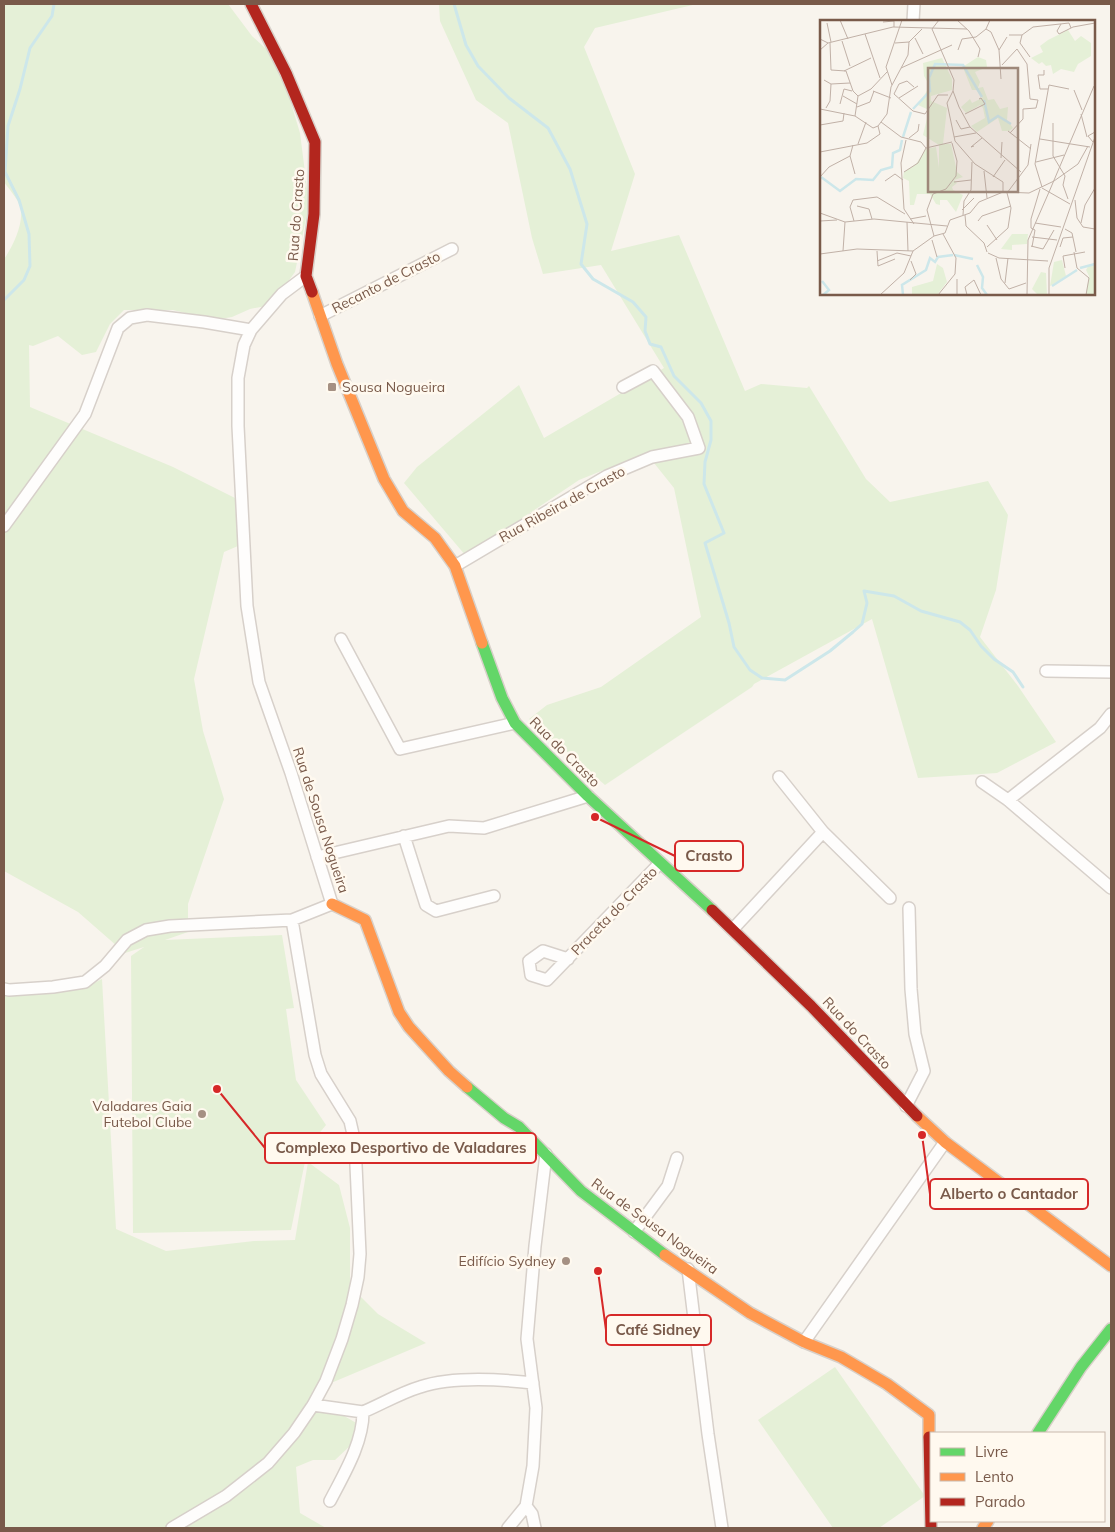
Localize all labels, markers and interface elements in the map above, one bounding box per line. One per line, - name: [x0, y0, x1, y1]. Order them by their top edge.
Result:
- inset map: [820, 20, 1095, 295]
- street label: Rua do Crasto: [284, 168, 308, 262]
- street label: Recanto de Crasto: [329, 247, 443, 317]
- place label: Sousa Nogueira: [342, 378, 445, 396]
- marker: Sousa Nogueira: [326, 381, 338, 393]
- street label: Rua Ribeira de Crasto: [496, 462, 628, 546]
- street label: Rua do Crasto: [526, 713, 604, 791]
- street label: Rua de Sousa Nogueira: [289, 745, 353, 895]
- callout: Crasto: [675, 841, 743, 871]
- text: Crasto: [685, 846, 733, 865]
- street label: Praceta do Crasto: [567, 863, 661, 959]
- street label: Rua do Crasto: [819, 993, 895, 1073]
- place label: Valadares Gaia Futebol Clube: [93, 1097, 192, 1131]
- marker: Valadares Gaia Futebol Clube: [196, 1108, 208, 1120]
- callout: Complexo Desportivo de Valadares: [265, 1133, 536, 1163]
- text: Complexo Desportivo de Valadares: [276, 1138, 526, 1157]
- street label: Rua de Sousa Nogueira: [588, 1174, 722, 1278]
- callout: Alberto o Cantador: [930, 1179, 1088, 1209]
- text: Alberto o Cantador: [940, 1184, 1078, 1203]
- place label: Edifício Sydney: [459, 1252, 557, 1270]
- marker: Edifício Sydney: [560, 1255, 572, 1267]
- callout: Café Sidney: [606, 1315, 711, 1345]
- text: Café Sidney: [615, 1320, 701, 1339]
- legend: [930, 1432, 1105, 1522]
- text: Livre: [975, 1442, 1008, 1461]
- text: Lento: [975, 1467, 1014, 1486]
- text: Parado: [975, 1492, 1025, 1511]

